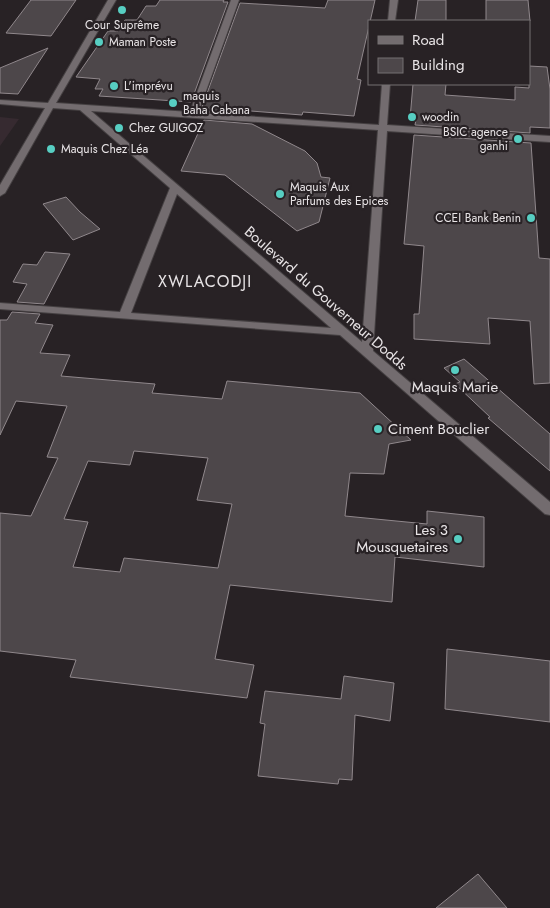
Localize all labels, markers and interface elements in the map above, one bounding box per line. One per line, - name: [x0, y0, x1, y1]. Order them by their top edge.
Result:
- marker: Cour Suprême: [116, 4, 128, 16]
- place label: Cour Suprême: [85, 16, 159, 34]
- legend: [368, 20, 530, 85]
- text: Road: [412, 29, 444, 51]
- place label: Maman Poste: [109, 33, 176, 51]
- marker: Maman Poste: [93, 36, 105, 48]
- text: Building: [412, 54, 464, 76]
- place label: L'imprévu: [124, 77, 173, 95]
- marker: L'imprévu: [108, 80, 120, 92]
- place label: maquis Baha Cabana: [183, 87, 250, 119]
- marker: maquis Baha Cabana: [167, 97, 179, 109]
- place label: woodin: [422, 108, 459, 126]
- marker: woodin: [406, 111, 418, 123]
- place label: Chez GUIGOZ: [129, 119, 204, 137]
- marker: Chez GUIGOZ: [113, 122, 125, 134]
- place label: BSIC agence ganhi: [443, 123, 508, 155]
- marker: BSIC agence ganhi: [512, 133, 524, 145]
- place label: Maquis Chez Léa: [61, 140, 148, 158]
- marker: Maquis Chez Léa: [45, 143, 57, 155]
- place label: Maquis Aux Parfums des Epices: [290, 178, 389, 210]
- marker: Maquis Aux Parfums des Epices: [274, 188, 286, 200]
- place label: CCEI Bank Benin: [435, 209, 521, 227]
- marker: CCEI Bank Benin: [525, 212, 537, 224]
- street label: Boulevard du Gouverneur Dodds: [240, 221, 412, 375]
- district label: XWLACODJI: [158, 270, 252, 293]
- marker: Maquis Marie: [449, 364, 461, 376]
- place label: Maquis Marie: [412, 376, 498, 398]
- place label: Ciment Bouclier: [388, 418, 490, 440]
- marker: Ciment Bouclier: [372, 423, 384, 435]
- place label: Les 3 Mousquetaires: [356, 519, 448, 558]
- marker: Les 3 Mousquetaires: [452, 533, 464, 545]

